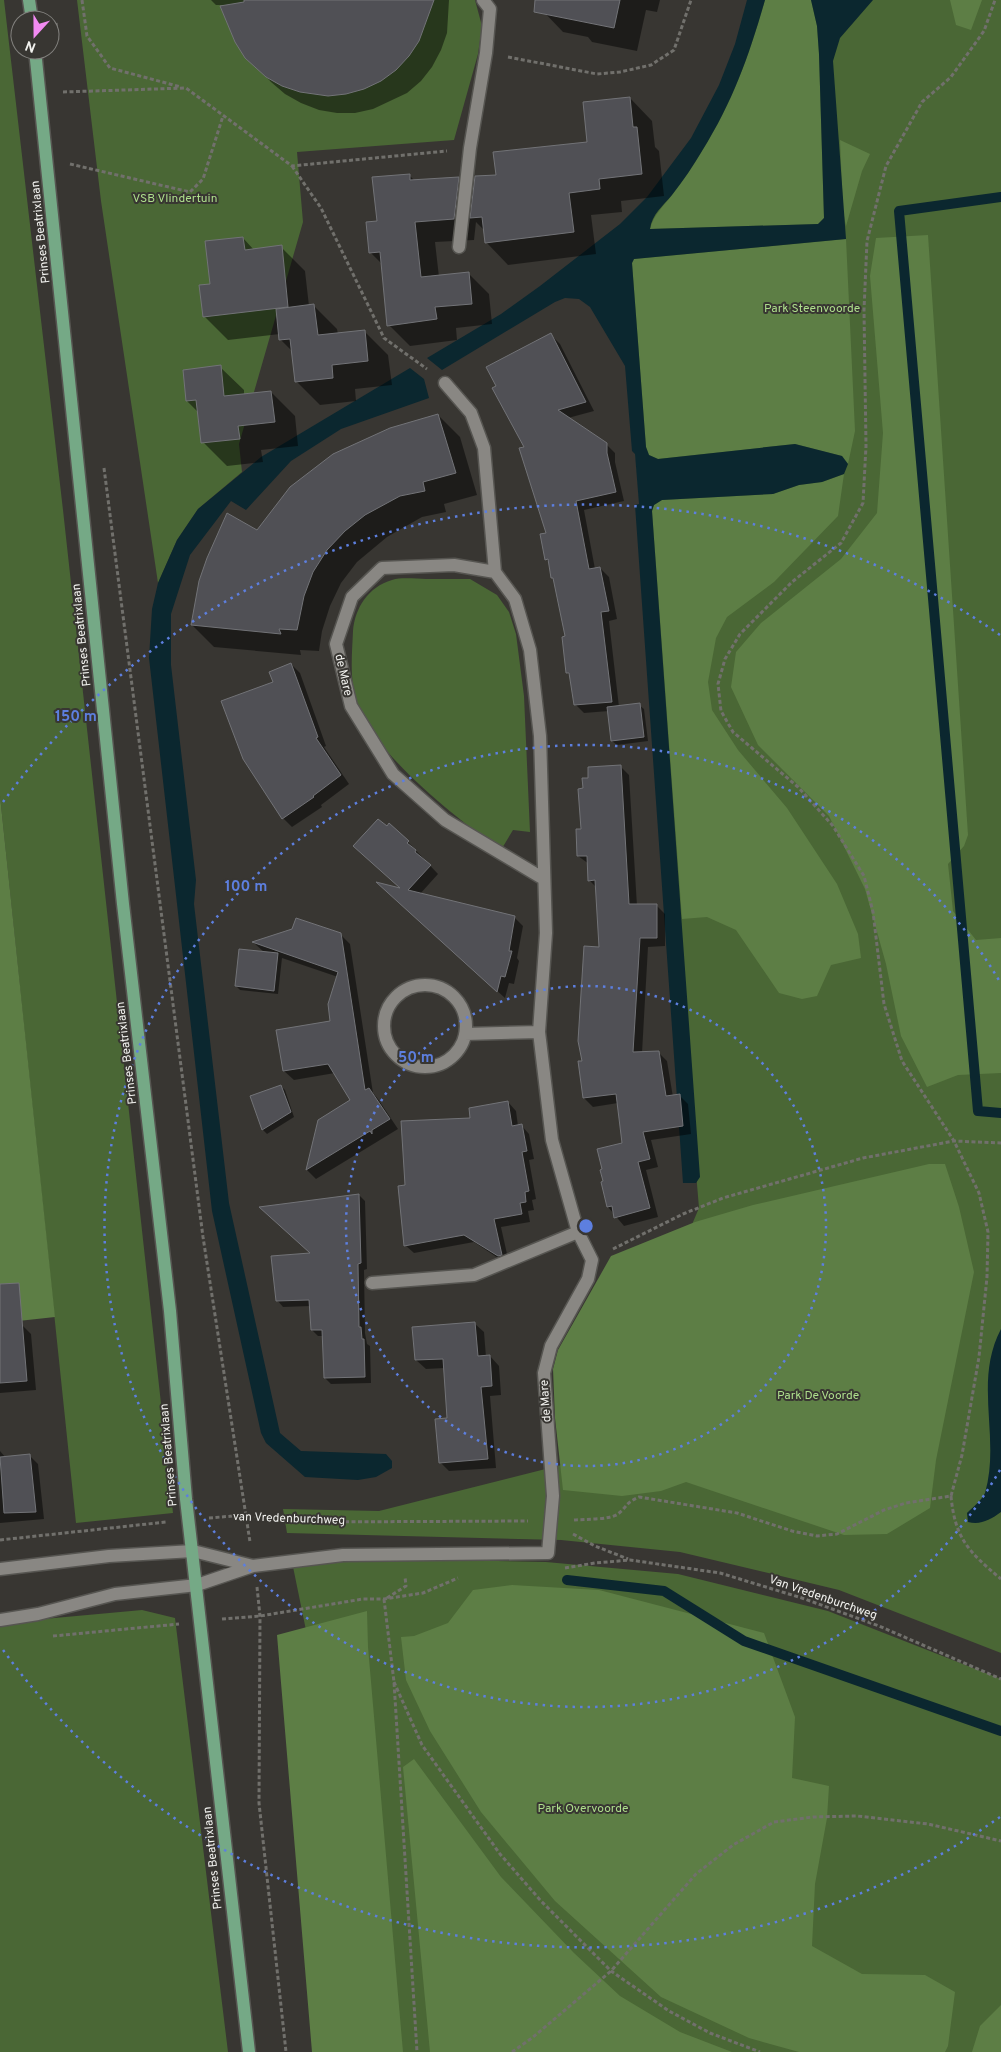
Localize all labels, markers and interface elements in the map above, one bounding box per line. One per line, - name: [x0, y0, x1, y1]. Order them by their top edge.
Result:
- north arrow: [10, 10, 60, 60]
- text: N: [23, 36, 39, 55]
- street label: Prinses Beatrixlaan: [28, 180, 54, 284]
- park label: VSB Vlindertuin: [133, 191, 217, 207]
- park label: Park Steenvoorde: [764, 301, 860, 317]
- street label: Prinses Beatrixlaan: [69, 583, 95, 687]
- street label: de Mare: [330, 652, 356, 698]
- text: 150 m: [55, 708, 97, 727]
- text: 100 m: [225, 878, 267, 897]
- street label: Prinses Beatrixlaan: [113, 1001, 141, 1105]
- text: 50 m: [398, 1049, 434, 1068]
- centre of rings: [577, 1217, 595, 1235]
- street label: de Mare: [537, 1379, 555, 1423]
- park label: Park De Voorde: [777, 1388, 859, 1404]
- street label: Prinses Beatrixlaan: [157, 1403, 181, 1507]
- street label: van Vredenburchweg: [233, 1509, 345, 1529]
- street label: Van Vredenburchweg: [767, 1572, 879, 1624]
- park label: Park Overvoorde: [538, 1801, 628, 1817]
- street label: Prinses Beatrixlaan: [200, 1806, 226, 1910]

